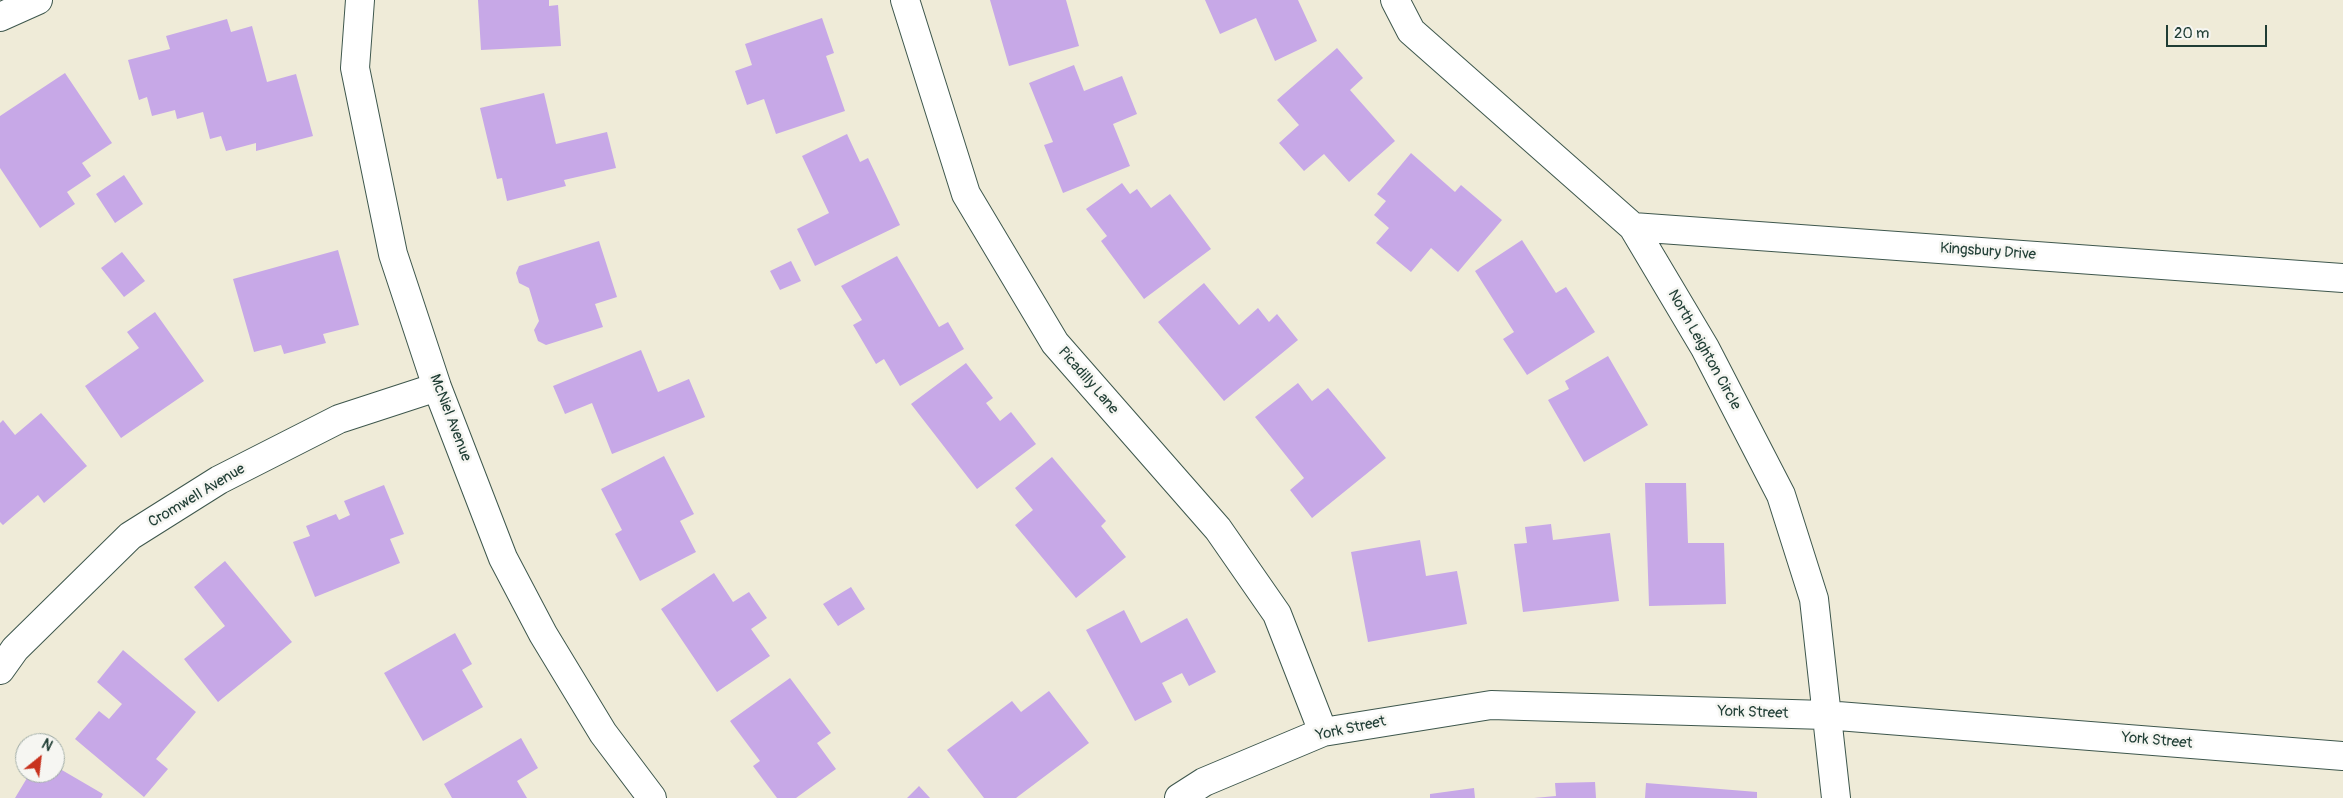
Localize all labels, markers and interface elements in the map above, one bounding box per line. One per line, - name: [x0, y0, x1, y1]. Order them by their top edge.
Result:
- scale bar: [2168, 15, 2269, 47]
- text: 20 m: [2174, 24, 2209, 43]
- street label: Kingsbury Drive: [1939, 240, 2037, 264]
- street label: North Leighton Circle: [1663, 287, 1745, 413]
- street label: Picadilly Lane: [1054, 344, 1122, 418]
- street label: McNiel Avenue: [425, 372, 475, 464]
- street label: Cromwell Avenue: [146, 460, 248, 532]
- street label: York Street: [1717, 703, 1789, 723]
- street label: York Street: [1314, 713, 1388, 745]
- street label: York Street: [2121, 729, 2193, 753]
- north arrow: [15, 733, 65, 783]
- text: N: [39, 736, 55, 755]

